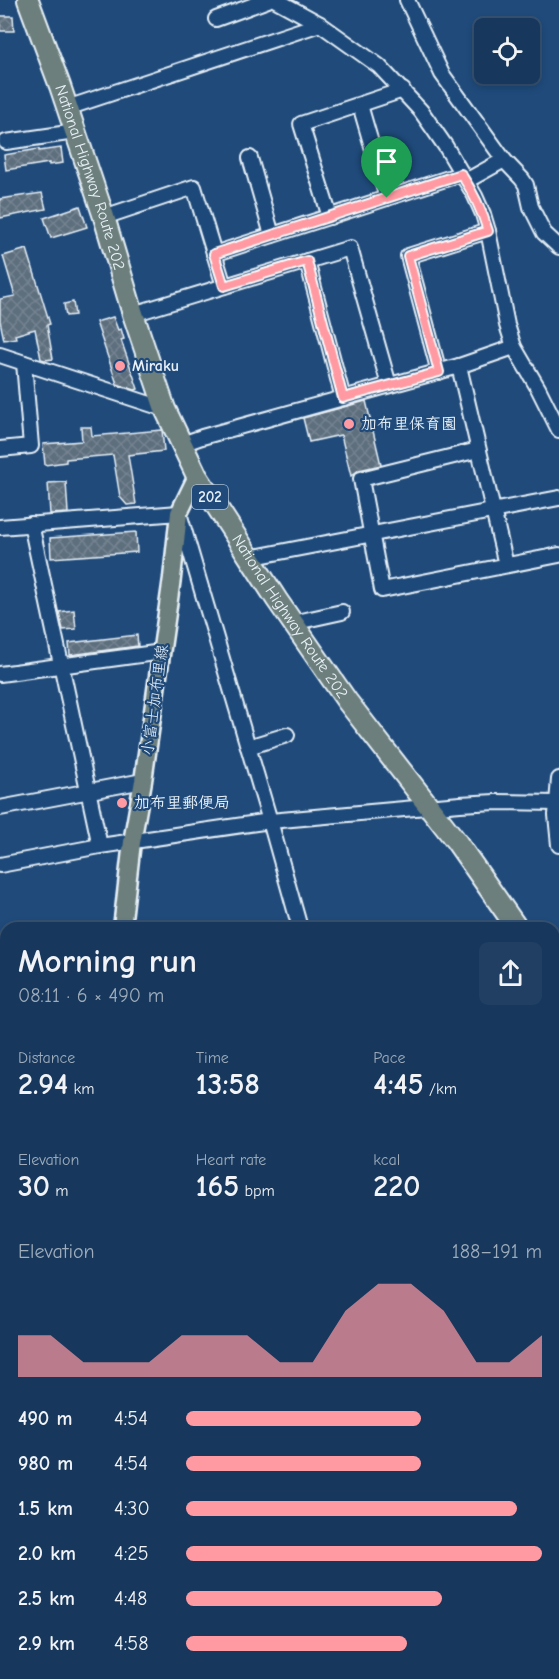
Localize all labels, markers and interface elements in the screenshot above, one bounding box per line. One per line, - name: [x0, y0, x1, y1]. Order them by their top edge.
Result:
- map controls: [474, 18, 540, 84]
- button: locate: [474, 18, 540, 84]
- street label: National Highway Route 202: [51, 82, 128, 272]
- pin: [361, 136, 412, 198]
- icon: arrive: [370, 145, 403, 178]
- place label: Miraku: [132, 357, 179, 375]
- marker: Miraku: [113, 359, 127, 373]
- place label: 加布里保育園: [361, 415, 457, 433]
- marker: 加布里保育園: [342, 417, 356, 431]
- road number: 202: [192, 485, 228, 509]
- street label: National Highway Route 202: [228, 531, 351, 702]
- street label: 小富士加布里線: [138, 643, 172, 757]
- place label: 加布里郵便局: [134, 794, 230, 812]
- marker: 加布里郵便局: [115, 796, 129, 810]
- text: Morning run: [18, 942, 197, 980]
- button: share: [479, 942, 542, 1005]
- text: 08:11 · 6 × 490 m: [18, 984, 164, 1007]
- text: Distance: [18, 1049, 75, 1067]
- text: Time: [196, 1049, 229, 1067]
- text: Pace: [373, 1049, 406, 1067]
- text: 2.94: [18, 1067, 68, 1102]
- text: 13:58: [196, 1067, 260, 1102]
- text: 4:45: [373, 1067, 424, 1102]
- text: km: [68, 1080, 94, 1098]
- text: /km: [424, 1080, 457, 1098]
- text: Elevation: [18, 1151, 79, 1169]
- text: Heart rate: [196, 1151, 266, 1169]
- text: kcal: [373, 1151, 400, 1169]
- text: 30: [18, 1169, 50, 1204]
- text: 165: [196, 1169, 239, 1204]
- text: 220: [373, 1169, 420, 1204]
- text: m: [50, 1182, 69, 1200]
- text: bpm: [239, 1182, 275, 1200]
- text: Elevation: [18, 1240, 95, 1263]
- text: 188–191 m: [452, 1240, 542, 1263]
- text: 490 m: [18, 1407, 72, 1430]
- text: 4:54: [114, 1407, 148, 1430]
- text: 980 m: [18, 1452, 73, 1475]
- text: 4:54: [114, 1452, 148, 1475]
- text: 1.5 km: [18, 1497, 73, 1520]
- text: 4:30: [114, 1497, 150, 1520]
- text: 2.0 km: [18, 1542, 76, 1565]
- text: 4:25: [114, 1542, 149, 1565]
- text: 2.5 km: [18, 1587, 75, 1610]
- text: 4:48: [114, 1587, 147, 1610]
- text: 2.9 km: [18, 1632, 75, 1655]
- text: 4:58: [114, 1632, 148, 1655]

